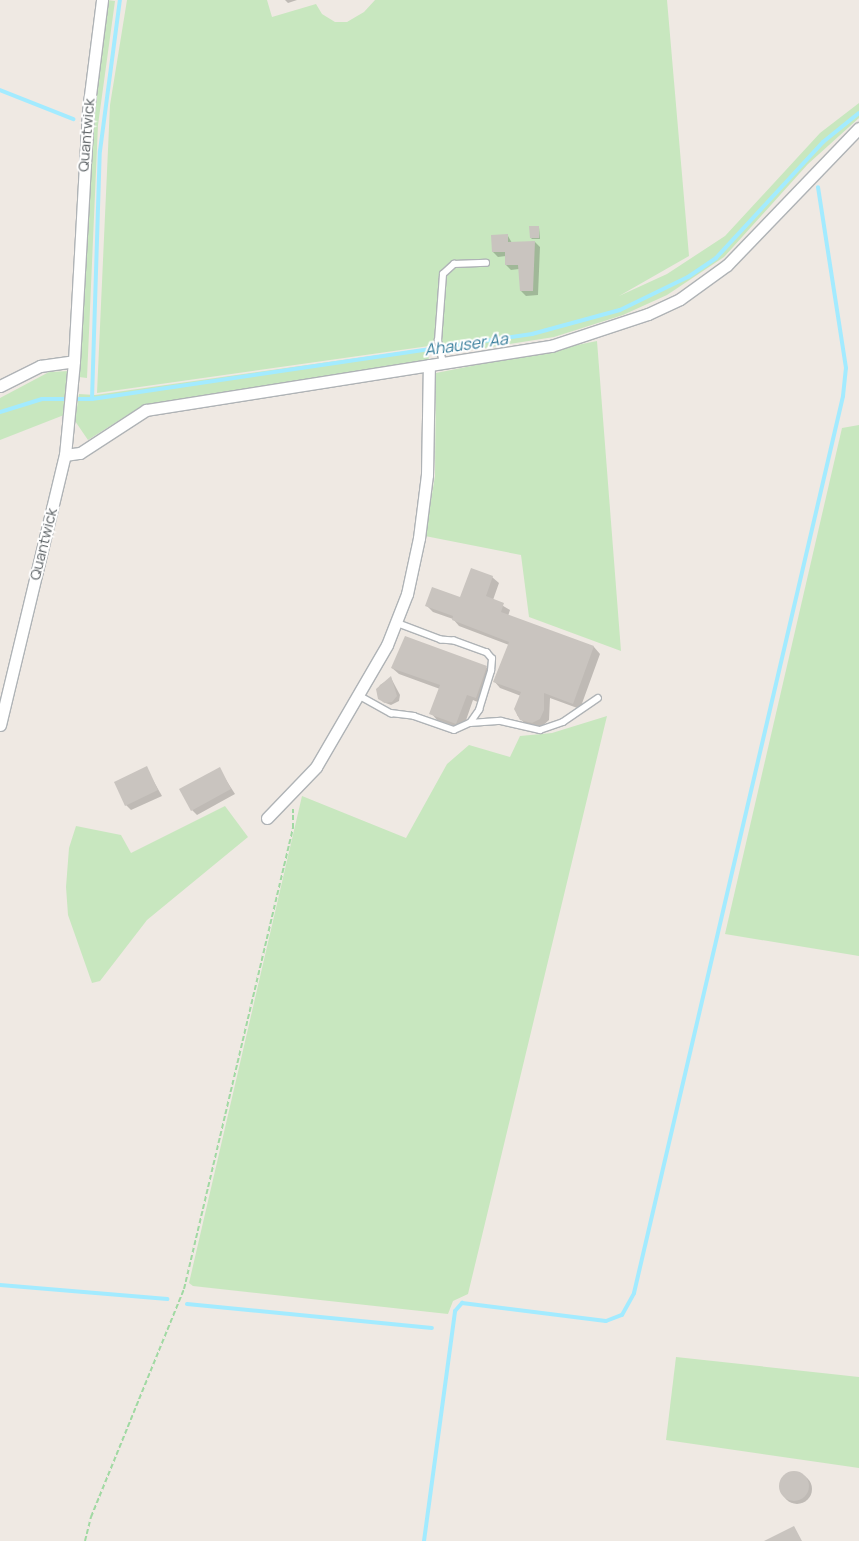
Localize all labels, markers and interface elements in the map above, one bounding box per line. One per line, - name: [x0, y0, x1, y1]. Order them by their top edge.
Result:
- street label: Quantwick: [74, 97, 98, 173]
- water label: Ahauser Aa: [423, 329, 509, 359]
- street label: Quantwick: [25, 506, 61, 582]

